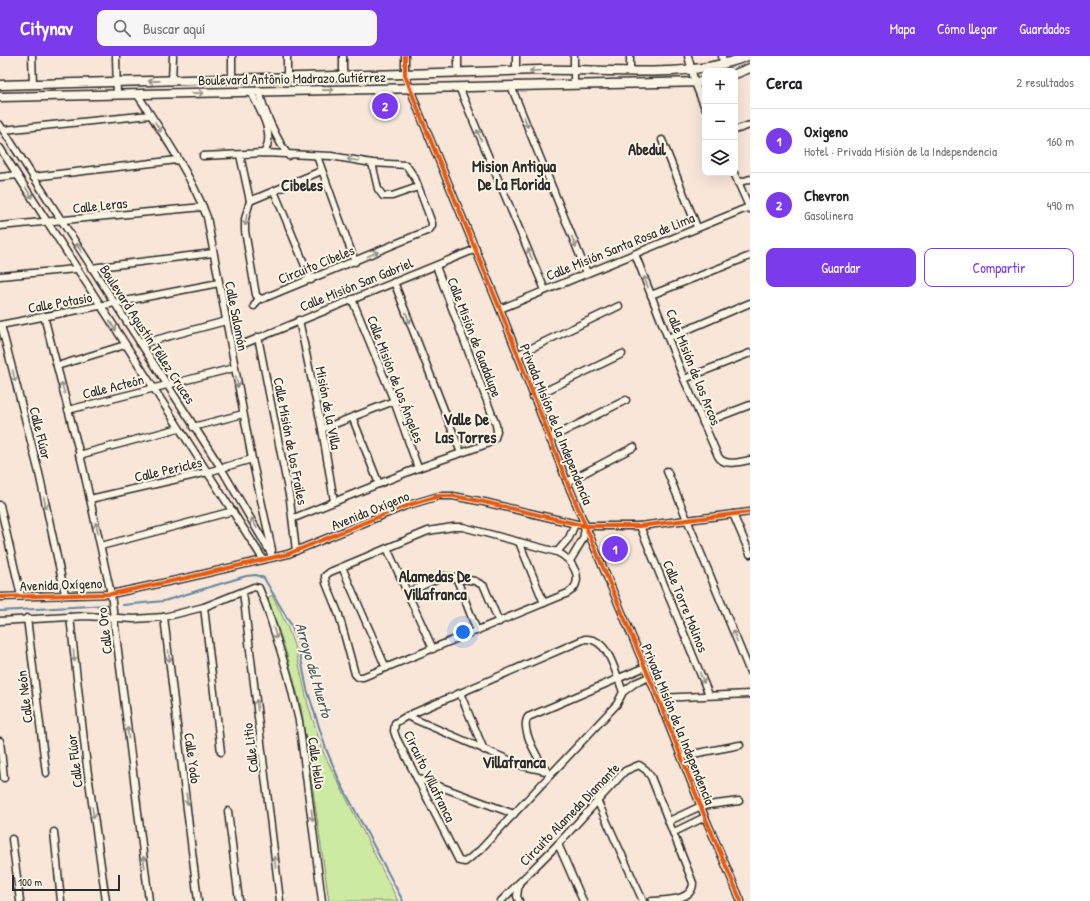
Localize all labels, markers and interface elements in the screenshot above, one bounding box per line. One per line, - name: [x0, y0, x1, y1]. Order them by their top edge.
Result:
- search box: [97, 10, 377, 46]
- text: Citynav: [20, 15, 73, 41]
- icon: search: [111, 17, 133, 39]
- text: Buscar aquí: [143, 18, 205, 39]
- text: Mapa: [890, 19, 915, 38]
- text: Cómo llegar: [937, 19, 997, 38]
- text: Guardados: [1019, 19, 1070, 38]
- street label: Boulevard Antônio Madrazo Gutiérrez: [198, 67, 386, 89]
- one-way arrow: [529, 67, 542, 74]
- map controls: [702, 68, 738, 176]
- button: +: [702, 68, 738, 104]
- text: Cerca: [766, 71, 802, 94]
- text: 2 resultados: [1016, 73, 1074, 91]
- one-way arrow: [148, 77, 161, 85]
- one-way arrow: [321, 86, 334, 94]
- one-way arrow: [191, 89, 204, 97]
- pin: 2: [372, 91, 398, 121]
- button: −: [702, 104, 738, 140]
- one-way arrow: [523, 115, 530, 127]
- one-way arrow: [154, 121, 162, 132]
- text: Oxigeno: [804, 121, 848, 142]
- one-way arrow: [475, 129, 483, 141]
- text: 1: [777, 132, 781, 150]
- text: 160 m: [1046, 132, 1074, 150]
- district label: Abedul: [628, 138, 667, 160]
- button: layers: [702, 140, 738, 176]
- text: Hotel · Privada Misión de la Independencia: [804, 142, 997, 160]
- district label: Mision Antigua De La Florida: [472, 155, 557, 195]
- one-way arrow: [347, 156, 360, 164]
- district label: Cibeles: [281, 174, 324, 196]
- text: Chevron: [804, 185, 849, 206]
- one-way arrow: [24, 187, 33, 198]
- street label: Calle Leras: [72, 193, 128, 217]
- text: 2: [776, 196, 782, 214]
- text: 490 m: [1047, 196, 1074, 214]
- text: Gasolinera: [804, 206, 853, 224]
- street label: Calle Misión Santa Rosa de Lima: [543, 207, 698, 285]
- one-way arrow: [242, 213, 250, 226]
- one-way arrow: [571, 236, 579, 248]
- street label: Circuito Cibeles: [275, 240, 357, 288]
- one-way arrow: [75, 243, 83, 254]
- button: Guardar: [766, 248, 916, 287]
- button: Compartir: [924, 248, 1074, 287]
- one-way arrow: [526, 249, 533, 261]
- one-way arrow: [366, 250, 378, 257]
- street label: Calle Misión San Gabriel: [297, 253, 416, 315]
- street label: Boulevard Agustín Téllez Cruces: [95, 261, 200, 408]
- street label: Calle Misión de Guadalupe: [442, 274, 507, 400]
- one-way arrow: [642, 276, 650, 288]
- street label: Calle Salomón: [221, 279, 253, 353]
- street label: Calle Potasio: [26, 287, 94, 317]
- street label: Calle Misión de los Arcos: [662, 306, 726, 428]
- one-way arrow: [405, 311, 413, 323]
- street label: Calle Misión de los Ángeles: [362, 313, 429, 446]
- one-way arrow: [109, 320, 117, 331]
- street label: Privada Misión de la Independencia: [515, 341, 598, 508]
- street label: Misión de la Villa: [312, 365, 346, 452]
- one-way arrow: [11, 369, 18, 382]
- street label: Calle Acteón: [80, 369, 146, 403]
- one-way arrow: [233, 375, 241, 388]
- street label: Calle Misión de los Frailes: [269, 376, 313, 506]
- one-way arrow: [58, 382, 66, 395]
- street label: Calle Flúor: [25, 405, 57, 462]
- district label: Valle De Las Torres: [436, 408, 497, 448]
- street label: Calle Pericles: [132, 452, 204, 486]
- street label: Avenida Oxígeno: [328, 486, 413, 535]
- one-way arrow: [41, 496, 49, 509]
- one-way arrow: [250, 517, 258, 529]
- one-way arrow: [92, 522, 100, 535]
- pin: 1: [602, 534, 628, 564]
- street label: Calle Torre Molinos: [659, 557, 713, 655]
- district label: Alamedas De Villafranca: [399, 565, 472, 605]
- street label: Avenida Oxígeno: [19, 573, 103, 596]
- street label: Calle Oro: [92, 606, 116, 655]
- water label: Arroyo del Muerto: [290, 620, 338, 721]
- your location: [453, 622, 473, 642]
- one-way arrow: [272, 626, 279, 639]
- one-way arrow: [731, 630, 739, 642]
- street label: Privada Misión de la Independencia: [637, 641, 720, 808]
- one-way arrow: [71, 649, 78, 662]
- one-way arrow: [165, 649, 173, 662]
- street label: Calle Neón: [11, 670, 37, 724]
- one-way arrow: [699, 672, 707, 684]
- one-way arrow: [254, 699, 261, 712]
- street label: Calle Litio: [237, 722, 262, 774]
- one-way arrow: [124, 727, 132, 740]
- street label: Circuito Villafranca: [400, 727, 461, 825]
- street label: Calle Yodo: [180, 731, 206, 785]
- street label: Calle Flúor: [61, 733, 87, 789]
- street label: Calle Helio: [304, 736, 330, 791]
- district label: Villafranca: [482, 751, 547, 773]
- street label: Circuito Alameda Diamante: [515, 758, 623, 870]
- one-way arrow: [183, 792, 191, 805]
- one-way arrow: [89, 806, 97, 819]
- one-way arrow: [308, 808, 316, 821]
- one-way arrow: [140, 856, 148, 869]
- one-way arrow: [272, 856, 279, 869]
- scale bar: [12, 873, 120, 892]
- text: 100 m: [18, 875, 42, 889]

